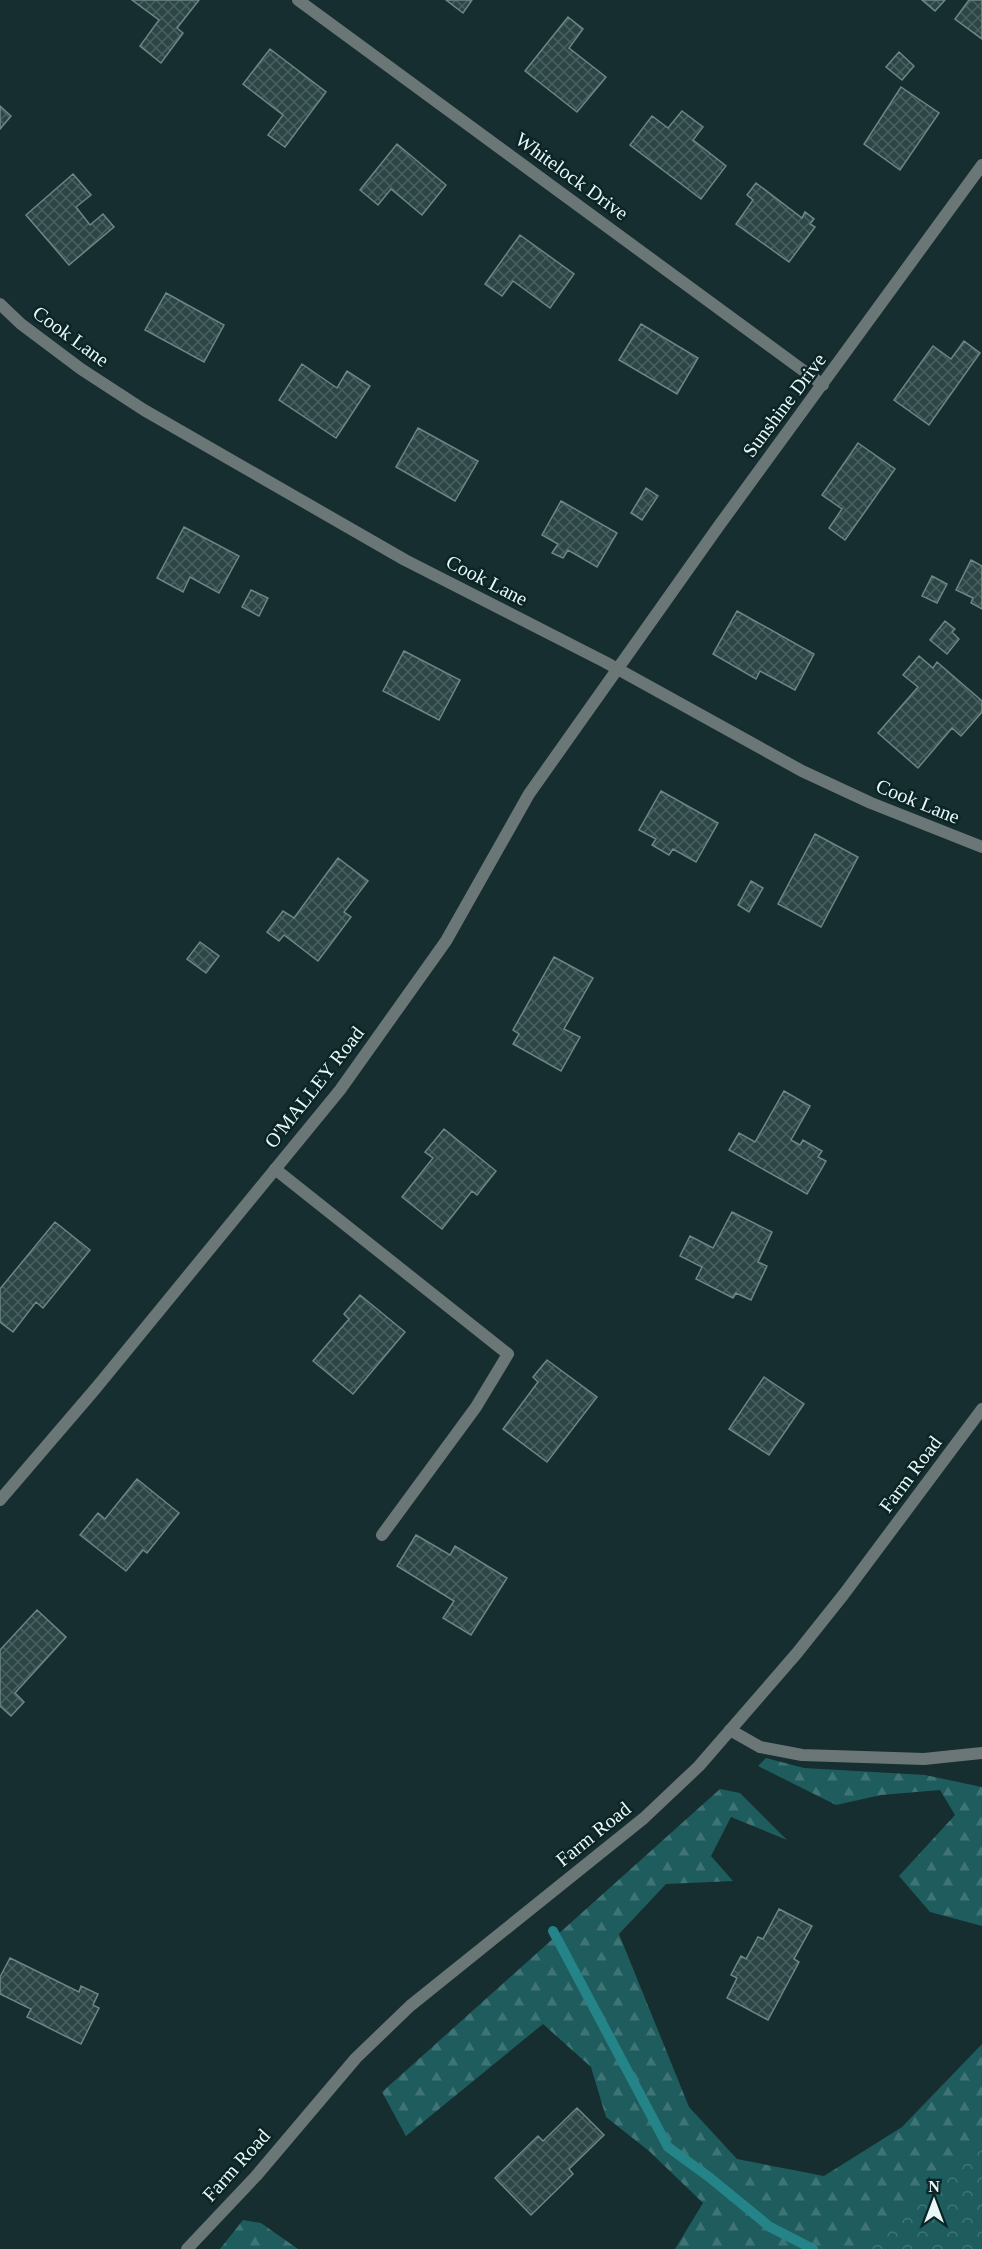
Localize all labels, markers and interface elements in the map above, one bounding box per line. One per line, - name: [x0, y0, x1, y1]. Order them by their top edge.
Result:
- street label: Whitelock Drive: [511, 128, 633, 224]
- street label: Cook Lane: [29, 301, 113, 371]
- street label: Sunshine Drive: [738, 349, 830, 461]
- street label: Cook Lane: [443, 550, 531, 610]
- street label: Cook Lane: [873, 774, 963, 828]
- street label: O'MALLEY Road: [260, 1022, 368, 1152]
- street label: Farm Road: [874, 1432, 946, 1516]
- street label: Farm Road: [551, 1797, 635, 1871]
- street label: Farm Road: [198, 2124, 274, 2206]
- north arrow: [904, 2171, 964, 2231]
- text: N: [928, 2178, 940, 2195]

